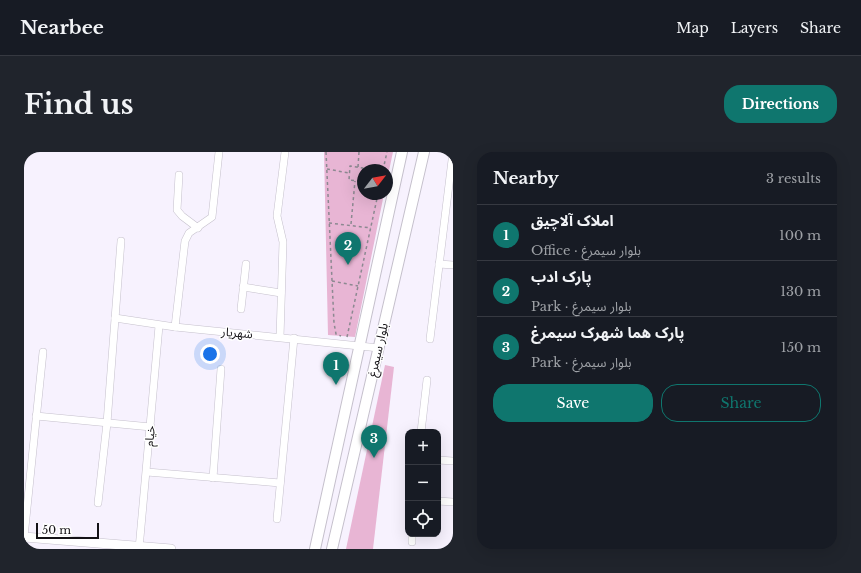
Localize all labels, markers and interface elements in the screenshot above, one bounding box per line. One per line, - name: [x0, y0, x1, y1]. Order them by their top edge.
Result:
- text: Nearbee: [20, 16, 104, 39]
- text: Map: [676, 19, 709, 37]
- text: Layers: [731, 19, 778, 37]
- text: Share: [800, 19, 841, 37]
- button: Directions: [724, 85, 837, 123]
- text: Find us: [24, 87, 134, 122]
- north arrow: [357, 164, 393, 200]
- text: Nearby: [493, 168, 559, 189]
- text: 3 results: [766, 170, 821, 187]
- text: املاک آلاچیق: [531, 211, 614, 230]
- text: 1: [503, 227, 509, 244]
- text: 100 m: [779, 227, 821, 244]
- pin: 2: [335, 232, 361, 265]
- text: Office · بلوار سیمرغ: [531, 242, 641, 259]
- text: پارک ادب: [531, 267, 592, 286]
- text: 2: [502, 283, 510, 300]
- text: 130 m: [780, 283, 821, 300]
- text: Park · بلوار سیمرغ: [531, 298, 632, 315]
- street label: بلوار سیمرغ: [364, 321, 393, 379]
- text: پارک هما شهرک سیمرغ: [531, 323, 684, 342]
- street label: شهریار: [220, 324, 253, 341]
- text: 3: [502, 339, 510, 356]
- text: 150 m: [781, 339, 821, 356]
- your location: [200, 344, 220, 364]
- pin: 1: [323, 352, 349, 385]
- text: Park · بلوار سیمرغ: [531, 354, 632, 371]
- button: Save: [493, 384, 653, 422]
- button: Share: [661, 384, 821, 422]
- street label: خیام: [141, 425, 160, 447]
- pin: 3: [361, 425, 387, 458]
- map controls: [405, 429, 441, 537]
- button: +: [405, 429, 441, 465]
- button: −: [405, 465, 441, 501]
- button: locate: [405, 501, 441, 537]
- scale bar: [36, 521, 99, 540]
- text: 50 m: [42, 523, 71, 537]

